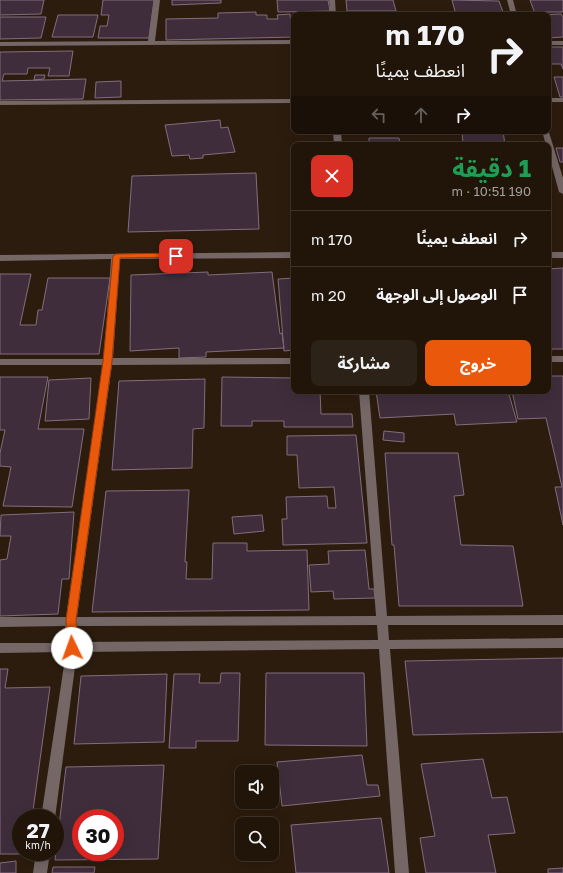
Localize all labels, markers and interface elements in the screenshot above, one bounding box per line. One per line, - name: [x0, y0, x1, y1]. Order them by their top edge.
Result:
- text: 170 m: [386, 18, 465, 51]
- icon: right: [479, 28, 531, 80]
- text: انعطف يمينًا: [376, 59, 465, 81]
- icon: left: [368, 104, 390, 126]
- icon: ahead: [410, 104, 432, 126]
- icon: right: [452, 104, 474, 126]
- text: 1 دقيقة: [452, 153, 531, 182]
- button: close: [311, 155, 353, 197]
- text: 190 m · 10:51: [452, 183, 531, 199]
- icon: right: [509, 228, 531, 250]
- text: انعطف يمينًا: [417, 229, 497, 247]
- text: 170 m: [311, 230, 353, 248]
- pin: [159, 239, 193, 273]
- icon: arrive: [165, 245, 187, 267]
- icon: arrive: [509, 284, 531, 306]
- text: الوصول إلى الوجهة: [376, 285, 497, 303]
- text: 20 m: [311, 286, 346, 304]
- button: مشاركة: [311, 340, 417, 386]
- button: خروج: [425, 340, 531, 386]
- position arrow: [51, 627, 93, 669]
- map controls: [235, 765, 279, 861]
- button: sound: [235, 765, 279, 809]
- speed limit sign: 30: [72, 809, 124, 861]
- button: search: [235, 817, 279, 861]
- text: 27: [26, 818, 50, 842]
- text: km/h: [25, 839, 51, 851]

